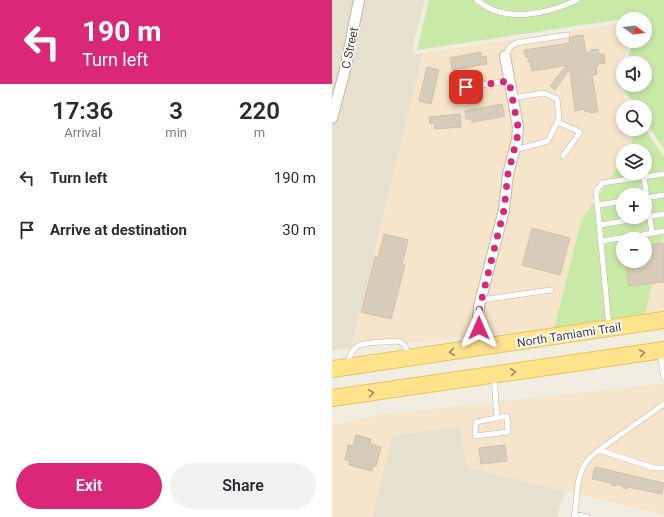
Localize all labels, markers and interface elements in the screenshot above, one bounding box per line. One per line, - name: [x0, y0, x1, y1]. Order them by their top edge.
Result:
- north arrow: [616, 12, 652, 48]
- map controls: [616, 12, 652, 268]
- text: 190 m: [82, 15, 161, 48]
- icon: left: [16, 16, 68, 68]
- street label: C Street: [339, 26, 361, 70]
- text: Turn left: [82, 49, 148, 70]
- button: sound: [616, 56, 652, 92]
- pin: [449, 70, 483, 104]
- icon: arrive: [455, 76, 477, 98]
- text: 17:36: [52, 97, 113, 125]
- text: 3: [169, 97, 183, 125]
- text: 220: [239, 97, 280, 125]
- button: search: [616, 100, 652, 136]
- text: Arrival: [64, 125, 101, 140]
- text: min: [165, 125, 187, 140]
- text: m: [254, 125, 265, 140]
- button: layers: [616, 144, 652, 180]
- icon: left: [16, 167, 38, 189]
- text: Turn left: [50, 169, 107, 187]
- text: 190 m: [274, 169, 316, 187]
- button: +: [616, 188, 652, 224]
- icon: arrive: [16, 219, 38, 241]
- text: Arrive at destination: [50, 221, 187, 239]
- text: 30 m: [282, 221, 316, 239]
- button: −: [616, 232, 652, 268]
- position arrow: [458, 307, 500, 349]
- street label: North Tamiami Trail: [516, 320, 622, 350]
- one-way arrow: [449, 347, 455, 356]
- one-way arrow: [639, 349, 645, 358]
- one-way arrow: [510, 368, 516, 377]
- one-way arrow: [368, 389, 374, 398]
- button: Exit: [16, 463, 162, 509]
- button: Share: [170, 463, 316, 509]

